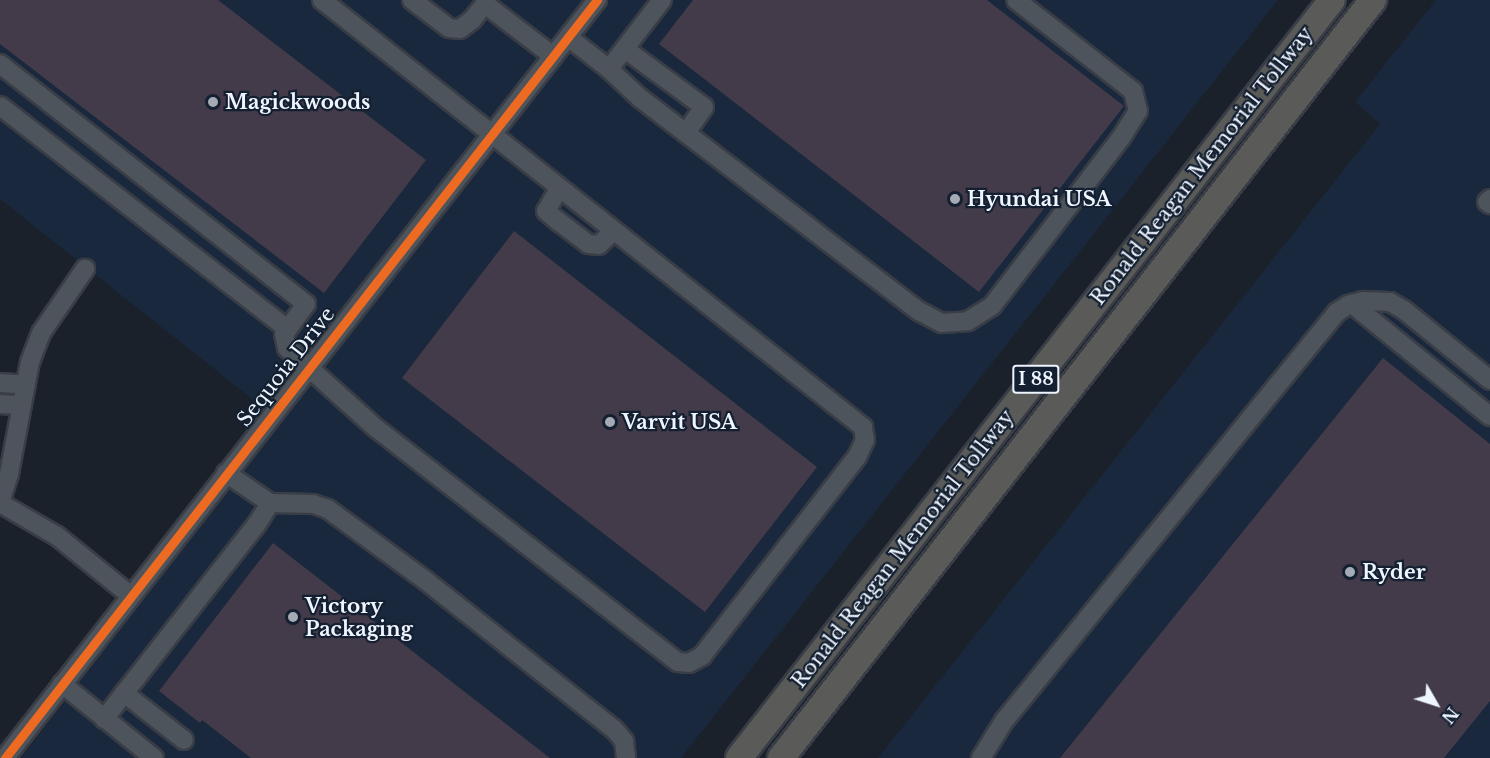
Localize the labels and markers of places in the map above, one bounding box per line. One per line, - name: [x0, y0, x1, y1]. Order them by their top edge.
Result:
- place label: Magickwoods: [225, 90, 370, 114]
- marker: Magickwoods: [206, 95, 220, 109]
- place label: Hyundai USA: [967, 187, 1111, 211]
- marker: Hyundai USA: [948, 192, 962, 206]
- place label: Varvit USA: [622, 410, 737, 434]
- marker: Varvit USA: [603, 415, 617, 429]
- place label: Ryder: [1362, 560, 1426, 584]
- marker: Ryder: [1343, 565, 1357, 579]
- place label: Victory Packaging: [305, 594, 413, 641]
- marker: Victory Packaging: [286, 610, 300, 624]

